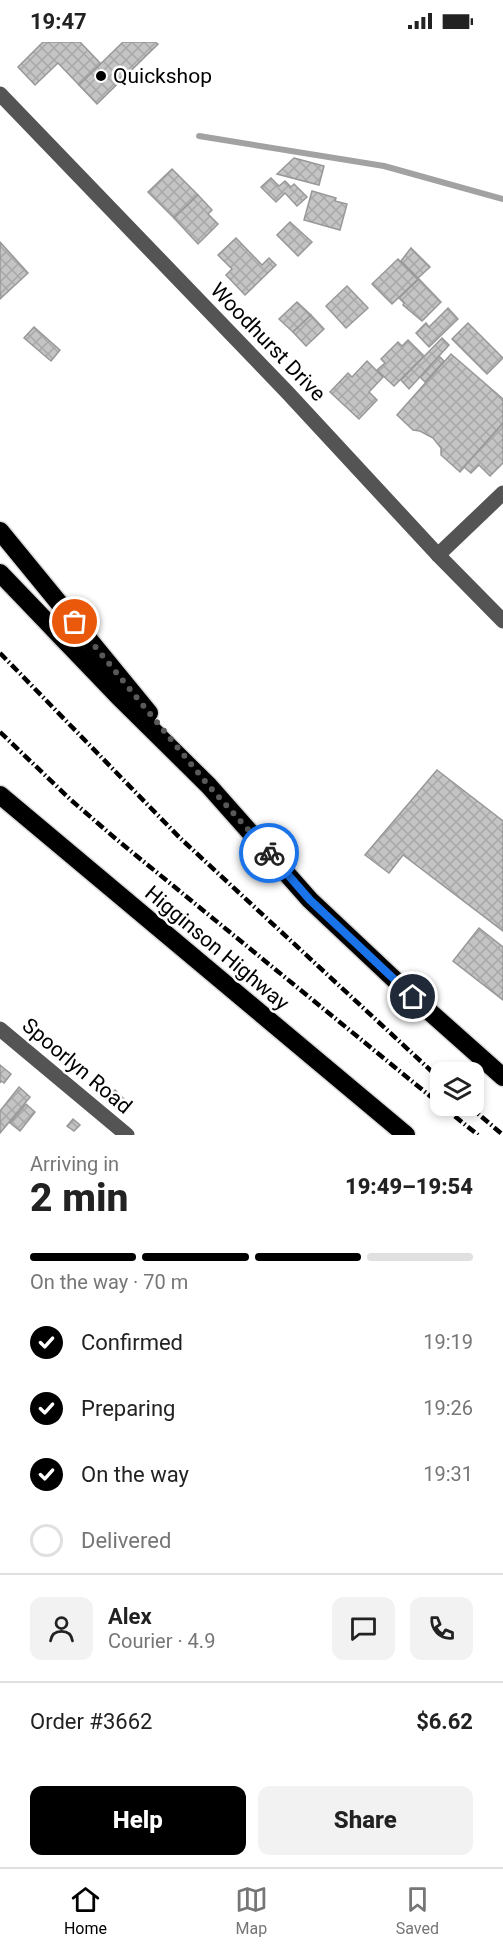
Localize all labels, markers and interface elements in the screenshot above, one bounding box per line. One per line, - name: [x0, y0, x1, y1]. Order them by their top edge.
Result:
- text: 19:47: [30, 9, 87, 34]
- place label: Quickshop: [113, 64, 212, 88]
- marker: Quickshop: [94, 69, 108, 83]
- street label: Woodhurst Drive: [206, 278, 330, 406]
- pin: [49, 596, 100, 647]
- icon: bag: [58, 605, 91, 638]
- courier: [239, 823, 299, 883]
- icon: bike: [253, 837, 286, 870]
- street label: Higginson Highway: [140, 881, 294, 1015]
- pin: [387, 971, 438, 1022]
- icon: home: [396, 980, 429, 1013]
- street label: Spoorlyn Road: [17, 1013, 137, 1119]
- map controls: [430, 1062, 484, 1116]
- button: layers: [430, 1062, 484, 1116]
- text: Arriving in: [30, 1152, 119, 1176]
- text: 19:49–19:54: [345, 1174, 473, 1199]
- text: 2 min: [30, 1175, 128, 1221]
- text: On the way · 70 m: [30, 1270, 188, 1294]
- icon: check: [30, 1326, 63, 1359]
- text: Confirmed: [81, 1330, 183, 1355]
- text: 19:19: [423, 1330, 473, 1354]
- icon: check: [30, 1392, 63, 1425]
- text: Preparing: [81, 1396, 175, 1421]
- text: 19:26: [423, 1396, 473, 1420]
- icon: check: [30, 1458, 63, 1491]
- text: On the way: [81, 1462, 189, 1487]
- text: 19:31: [423, 1462, 473, 1486]
- text: Delivered: [81, 1528, 171, 1553]
- button: person: [30, 1597, 93, 1660]
- button: chat: [332, 1597, 395, 1660]
- button: phone: [410, 1597, 473, 1660]
- text: Alex: [108, 1604, 152, 1629]
- text: Courier · 4.9: [108, 1629, 215, 1653]
- text: Order #3662: [30, 1709, 152, 1734]
- text: $6.62: [416, 1709, 473, 1734]
- button: Help: [30, 1786, 246, 1855]
- button: Share: [258, 1786, 473, 1855]
- tab: Home: [64, 1883, 107, 1938]
- tab: Map: [235, 1883, 268, 1938]
- tab: Saved: [396, 1883, 439, 1938]

